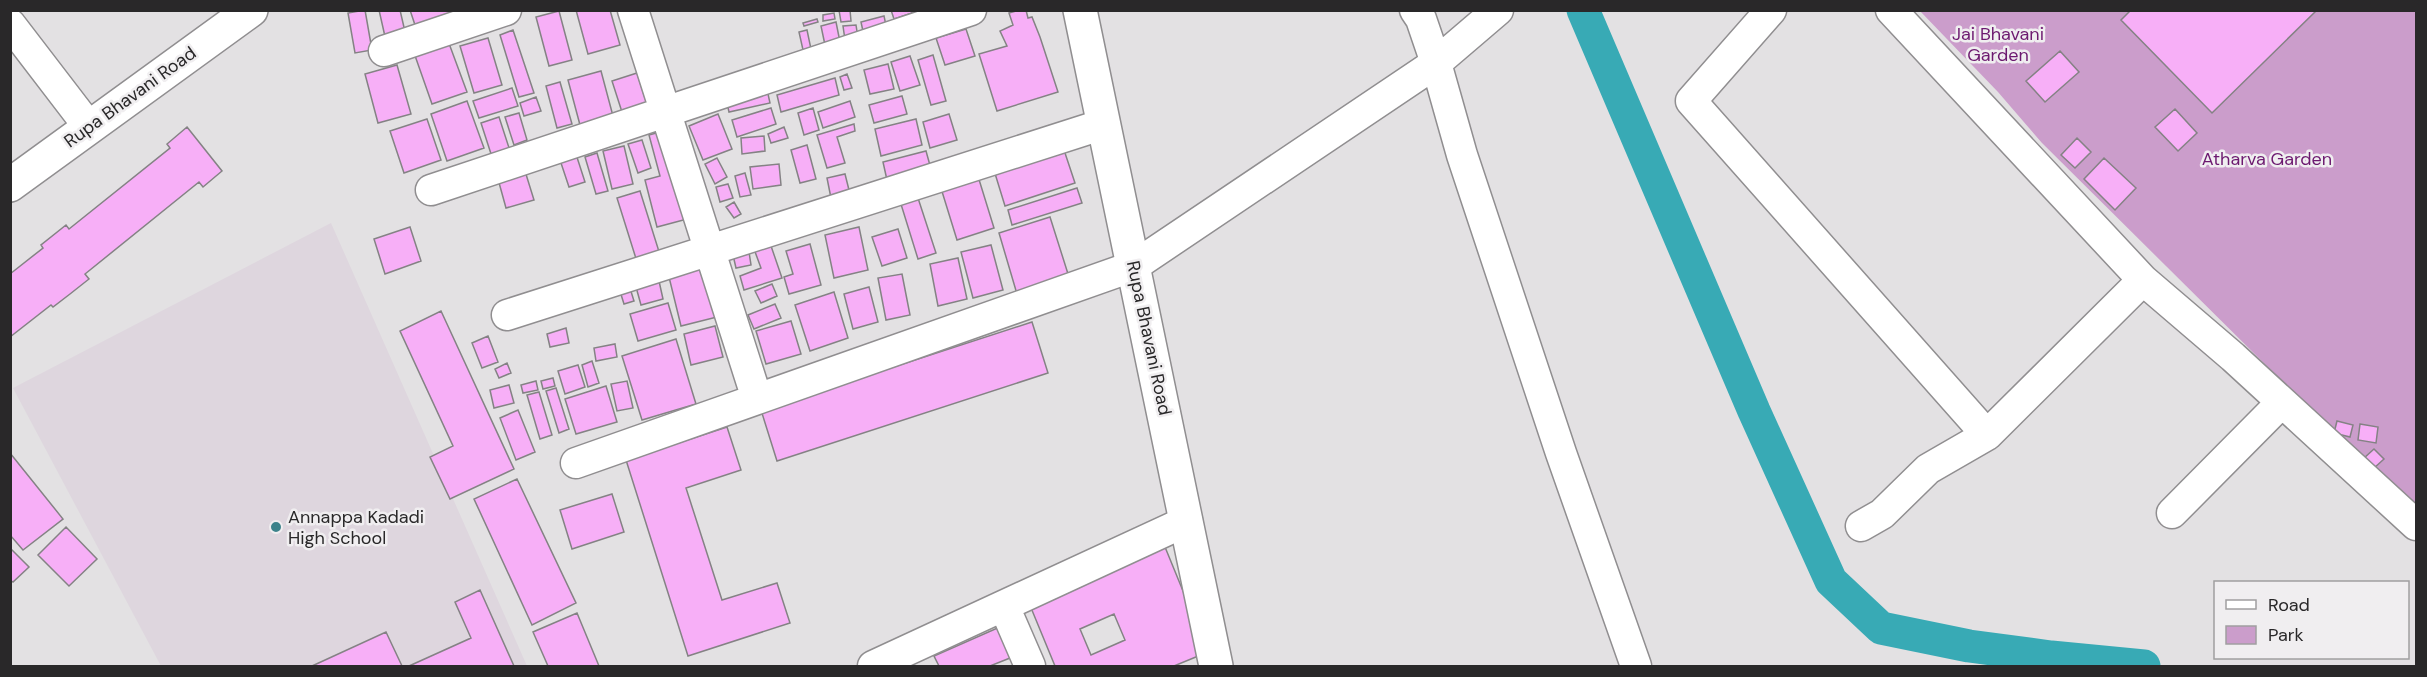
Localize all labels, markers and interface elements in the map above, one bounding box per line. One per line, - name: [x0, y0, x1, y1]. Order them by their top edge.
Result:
- park label: Jai Bhavani Garden: [1952, 22, 2044, 67]
- street label: Rupa Bhavani Road: [59, 41, 201, 153]
- park label: Atharva Garden: [2202, 147, 2332, 171]
- street label: Rupa Bhavani Road: [1121, 258, 1177, 418]
- place label: Annappa Kadadi High School: [288, 505, 424, 550]
- marker: Annappa Kadadi High School: [269, 520, 283, 534]
- legend: [2214, 581, 2409, 659]
- text: Road: [2268, 593, 2310, 617]
- text: Park: [2268, 623, 2304, 647]

